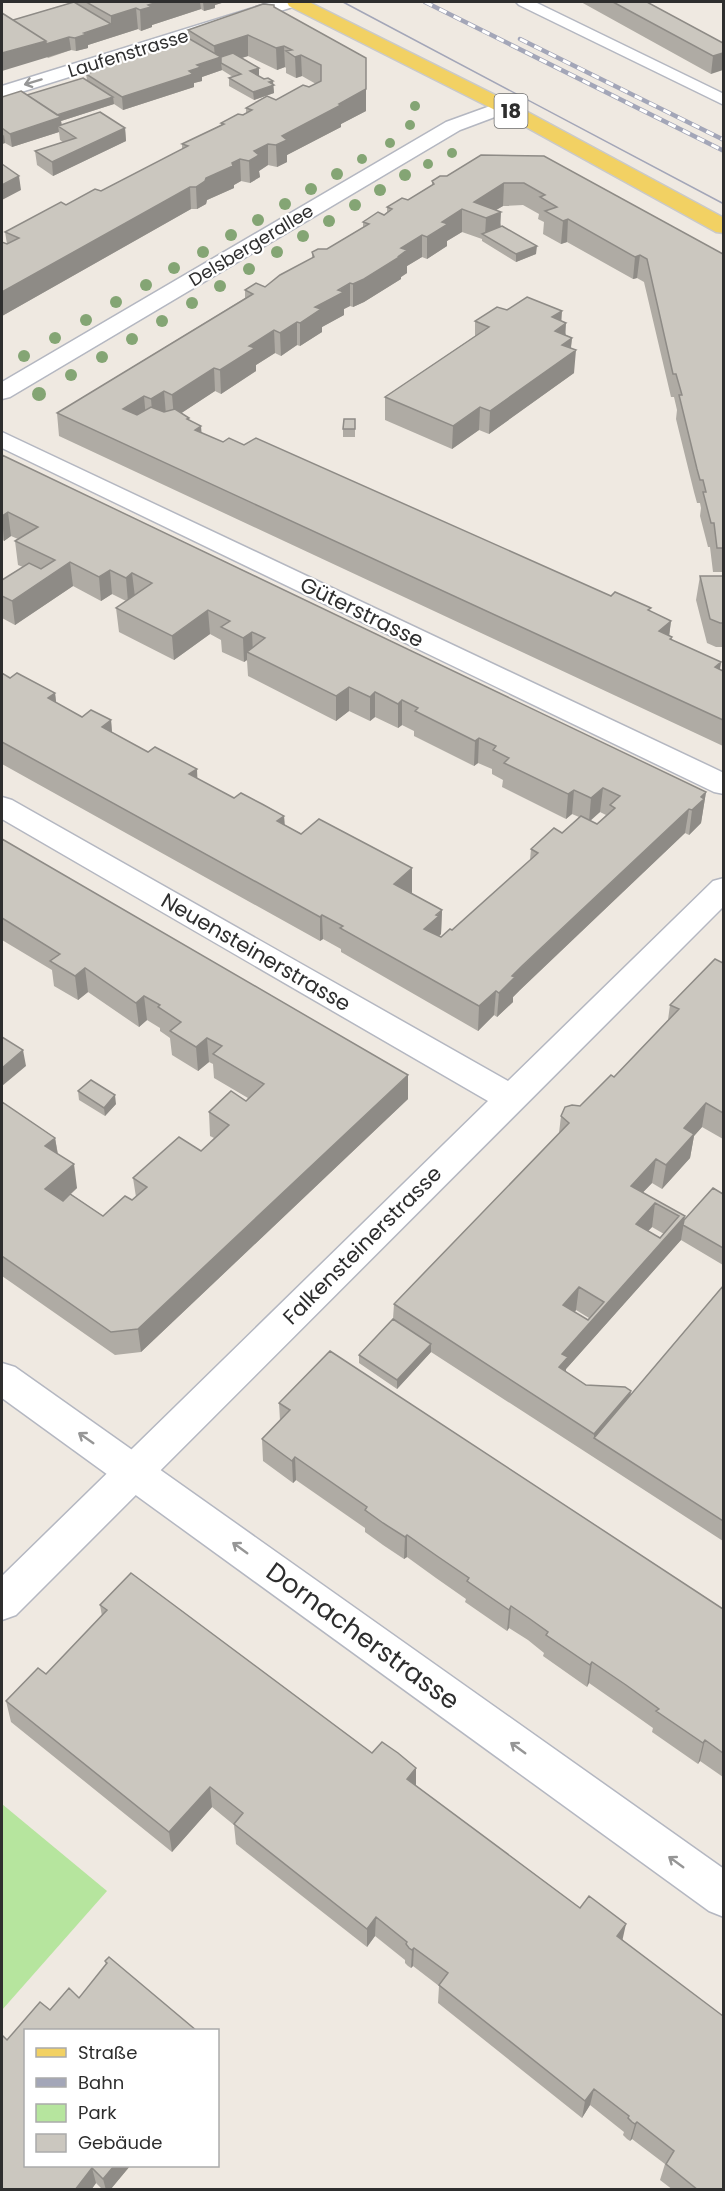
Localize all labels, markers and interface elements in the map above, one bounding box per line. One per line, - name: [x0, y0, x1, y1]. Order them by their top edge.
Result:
- street label: Laufenstrasse: [65, 23, 191, 83]
- one-way arrow: [24, 78, 43, 89]
- road number: 18: [494, 94, 528, 128]
- street label: Delsbergerallee: [184, 198, 318, 292]
- street label: Güterstrasse: [295, 570, 429, 654]
- street label: Neuensteinerstrasse: [156, 886, 356, 1018]
- street label: Falkensteinerstrasse: [276, 1159, 448, 1331]
- one-way arrow: [79, 1432, 95, 1444]
- one-way arrow: [233, 1542, 249, 1554]
- street label: Dornacherstrasse: [259, 1554, 467, 1718]
- one-way arrow: [510, 1742, 526, 1754]
- one-way arrow: [669, 1856, 685, 1868]
- legend: [24, 2029, 219, 2167]
- text: Straße: [78, 2040, 137, 2065]
- text: Bahn: [78, 2070, 124, 2095]
- text: Park: [78, 2100, 117, 2125]
- text: Gebäude: [78, 2130, 162, 2155]

